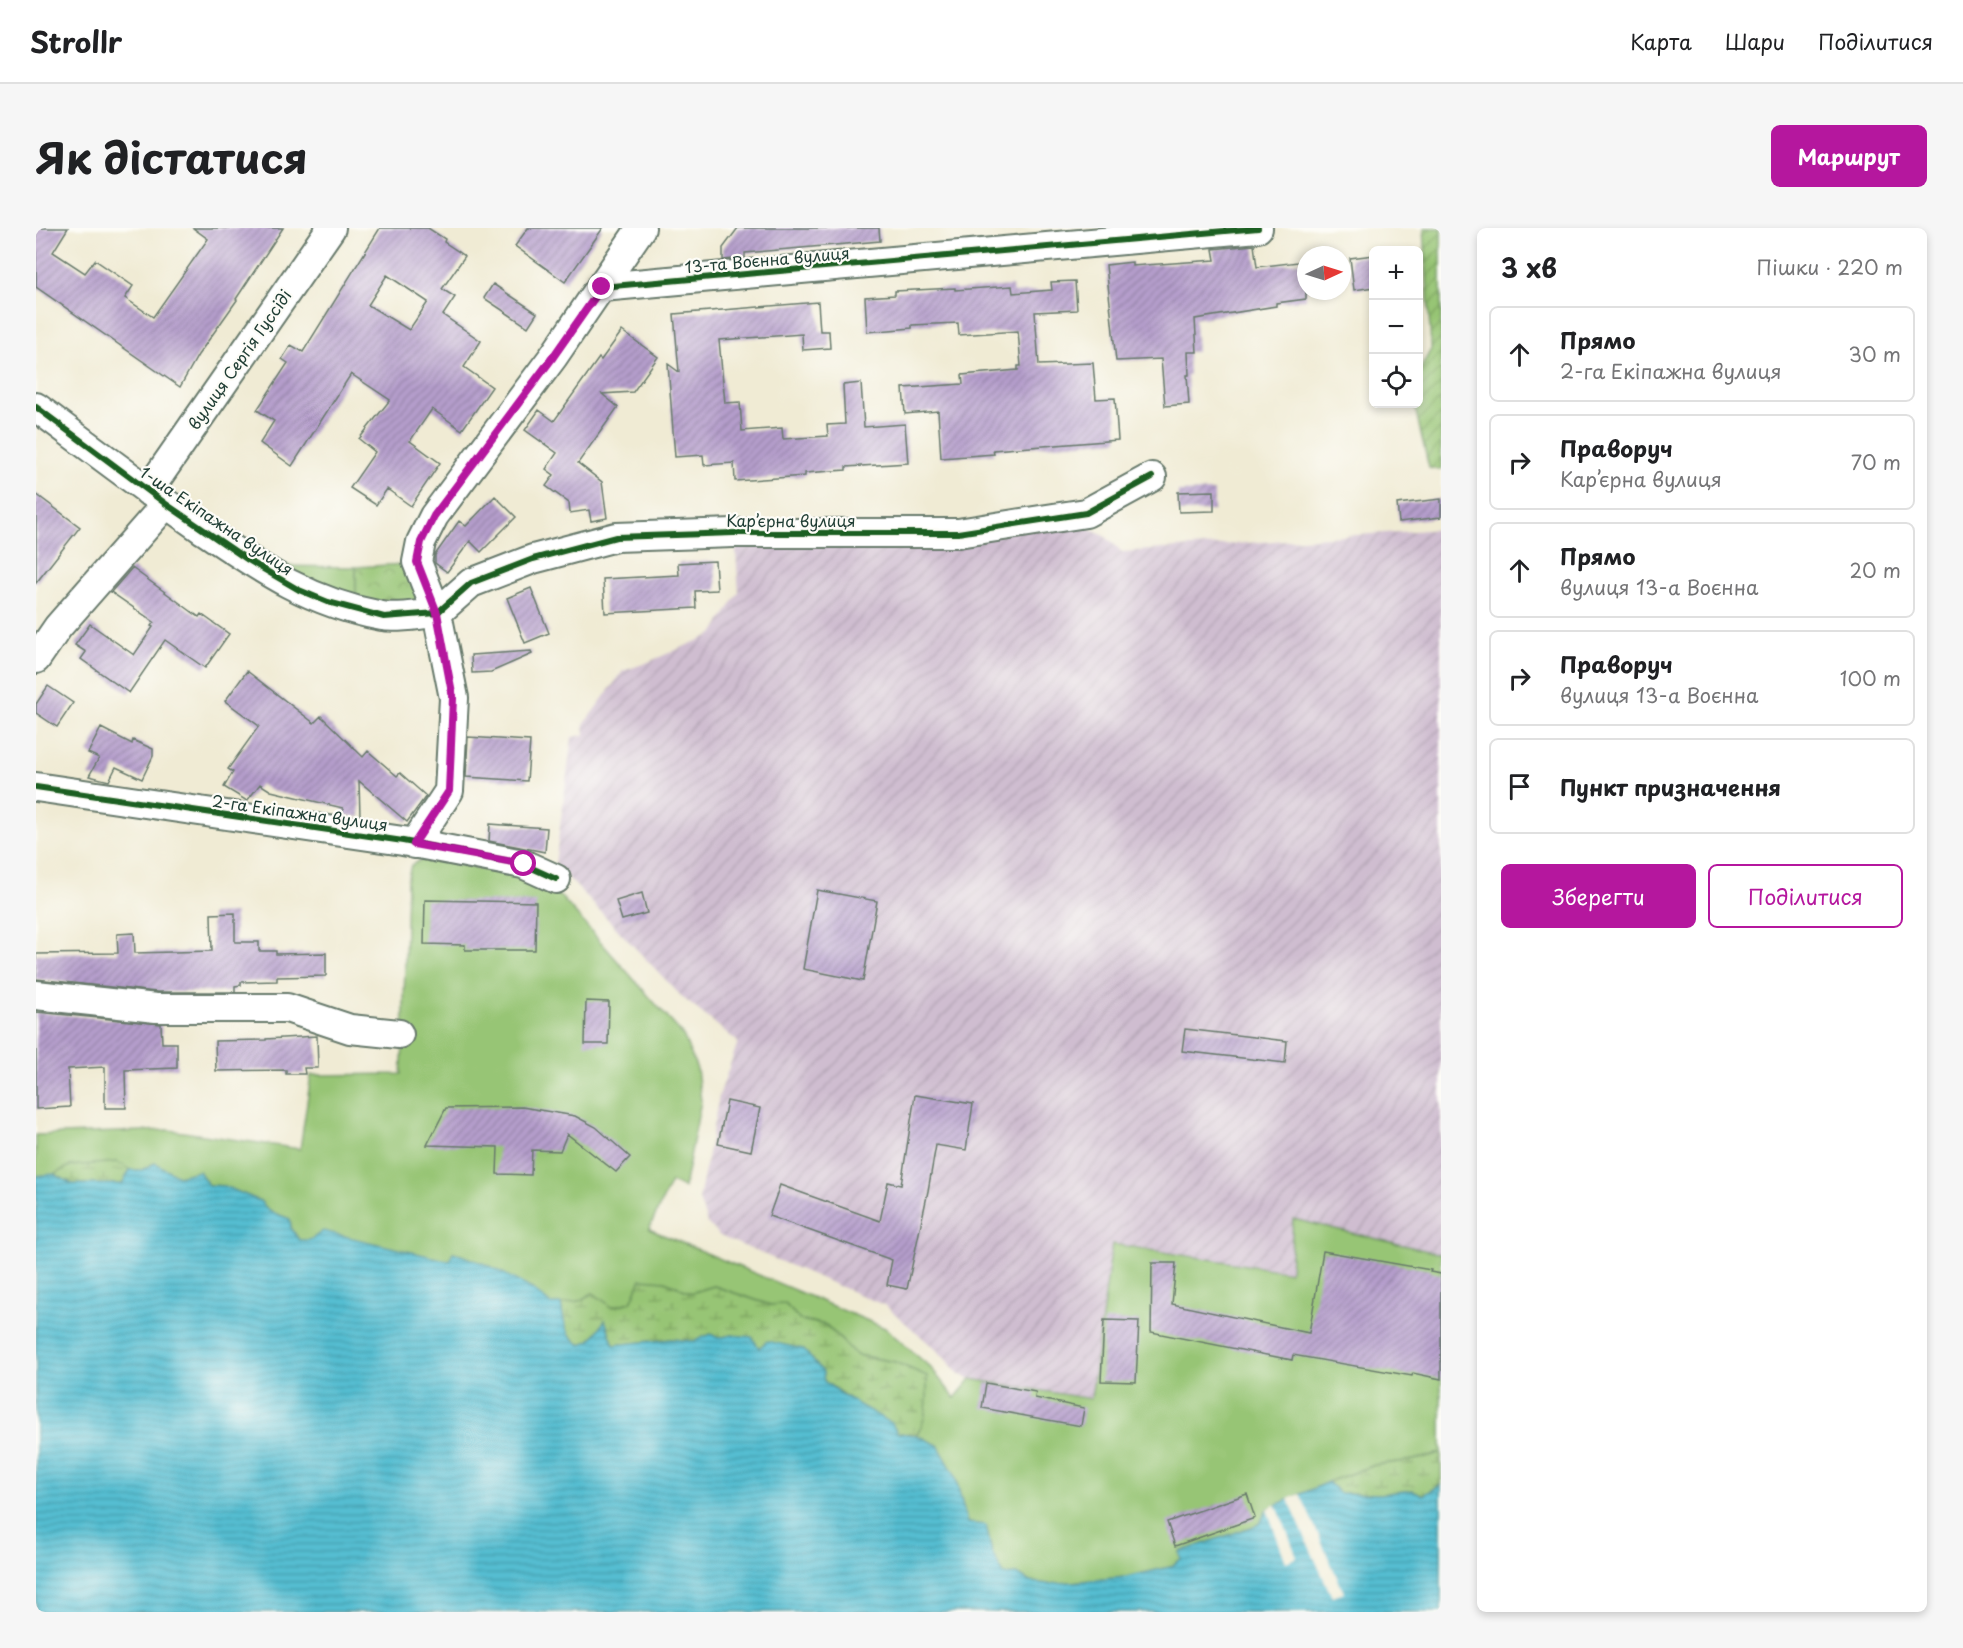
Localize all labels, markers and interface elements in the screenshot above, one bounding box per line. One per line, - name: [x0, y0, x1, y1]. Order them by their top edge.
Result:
- text: Strollr: [30, 20, 122, 63]
- text: Карта: [1630, 25, 1692, 57]
- text: Шари: [1725, 25, 1785, 57]
- text: Поділитися: [1818, 25, 1933, 57]
- text: Як дістатися: [36, 125, 308, 188]
- button: Маршрут: [1771, 125, 1927, 187]
- street label: 13-та Воєнна вулиця: [684, 240, 850, 278]
- north arrow: [1297, 246, 1351, 300]
- map controls: [1369, 246, 1423, 408]
- button: +: [1369, 246, 1423, 300]
- text: 3 хв: [1501, 248, 1557, 287]
- text: Пішки · 220 m: [1756, 252, 1903, 282]
- route end: [588, 273, 614, 299]
- street label: вулиця Сергія Гуссіді: [181, 284, 297, 434]
- button: −: [1369, 300, 1423, 354]
- text: Прямо: [1560, 323, 1635, 356]
- icon: ahead: [1503, 338, 1536, 371]
- text: 30 m: [1848, 339, 1901, 369]
- button: locate: [1369, 354, 1423, 408]
- text: 2-га Екіпажна вулиця: [1560, 356, 1781, 386]
- text: Праворуч: [1560, 431, 1673, 464]
- icon: right: [1503, 446, 1536, 479]
- text: 70 m: [1851, 447, 1901, 477]
- street label: 1-ша Екіпажна вулиця: [135, 460, 299, 580]
- text: Карʼєрна вулиця: [1560, 464, 1722, 494]
- street label: Карʼєрна вулиця: [726, 508, 856, 532]
- text: Прямо: [1560, 539, 1635, 572]
- icon: ahead: [1503, 554, 1536, 587]
- text: 20 m: [1849, 555, 1901, 585]
- text: вулиця 13-а Воєнна: [1560, 572, 1759, 602]
- text: Праворуч: [1560, 647, 1673, 680]
- icon: right: [1503, 662, 1536, 695]
- text: 100 m: [1840, 663, 1901, 693]
- text: вулиця 13-а Воєнна: [1560, 680, 1759, 710]
- icon: arrive: [1503, 770, 1536, 803]
- text: Пункт призначення: [1560, 770, 1781, 803]
- street label: 2-га Екіпажна вулиця: [211, 788, 389, 836]
- route start: [510, 850, 536, 876]
- button: Зберегти: [1501, 864, 1696, 928]
- button: Поділитися: [1708, 864, 1903, 928]

